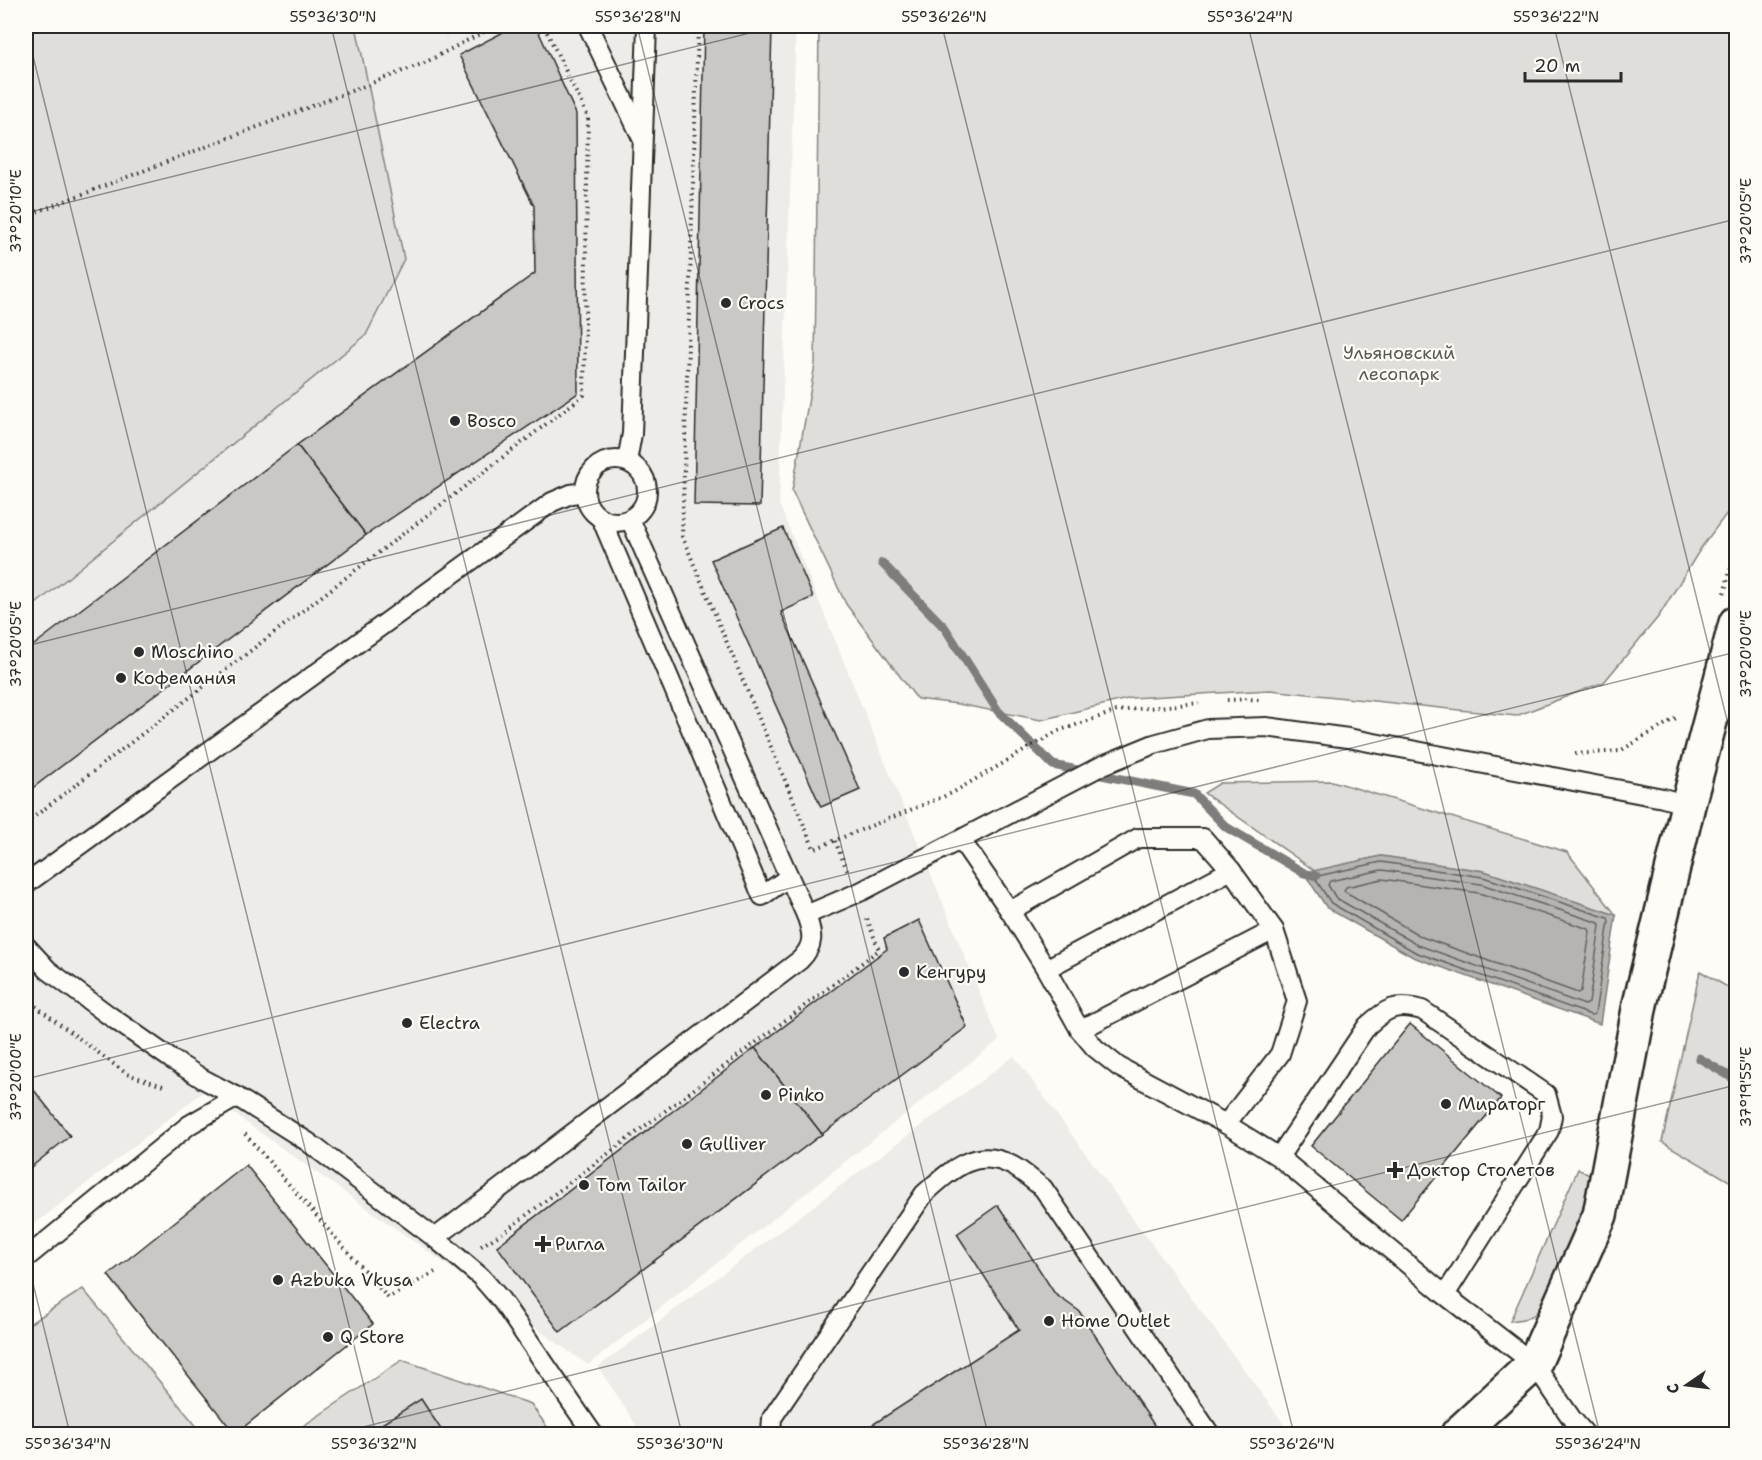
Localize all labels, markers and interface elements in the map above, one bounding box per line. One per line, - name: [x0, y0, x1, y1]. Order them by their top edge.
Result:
- text: 55°36'30"N: [289, 7, 377, 27]
- text: 55°36'28"N: [595, 7, 681, 27]
- text: 55°36'26"N: [901, 7, 987, 27]
- text: 55°36'24"N: [1207, 7, 1293, 27]
- text: 55°36'22"N: [1513, 7, 1599, 27]
- scale bar: [1525, 45, 1621, 83]
- text: 20 m: [1534, 54, 1580, 78]
- text: 37°20'10"E: [6, 169, 26, 253]
- text: 37°20'05"E: [1736, 178, 1756, 264]
- place label: Crocs: [738, 291, 785, 315]
- marker: Crocs: [719, 296, 733, 310]
- park label: Ульяновский лесопарк: [1343, 341, 1455, 386]
- place label: Bosco: [467, 409, 516, 433]
- marker: Bosco: [448, 414, 462, 428]
- text: 37°20'05"E: [6, 601, 26, 687]
- text: 37°20'00"E: [1736, 610, 1756, 698]
- place label: Moschino: [151, 640, 234, 664]
- marker: Moschino: [132, 645, 146, 659]
- place label: Кофемания: [133, 666, 236, 690]
- marker: Кофемания: [114, 671, 128, 685]
- place label: Кенгуру: [916, 960, 986, 984]
- marker: Кенгуру: [897, 965, 911, 979]
- place label: Electra: [419, 1011, 480, 1035]
- marker: Electra: [400, 1016, 414, 1030]
- text: 37°20'00"E: [6, 1033, 26, 1121]
- text: 37°19'55"E: [1736, 1047, 1756, 1127]
- place label: Pinko: [778, 1083, 825, 1107]
- marker: Pinko: [759, 1088, 773, 1102]
- place label: Мираторг: [1458, 1092, 1545, 1116]
- marker: Мираторг: [1439, 1097, 1453, 1111]
- place label: Gulliver: [699, 1132, 767, 1156]
- marker: Gulliver: [680, 1137, 694, 1151]
- place label: Доктор Столетов: [1407, 1158, 1555, 1182]
- marker: Доктор Столетов: [1388, 1163, 1402, 1177]
- place label: Tom Tailor: [596, 1173, 687, 1197]
- marker: Tom Tailor: [577, 1178, 591, 1192]
- place label: Ригла: [555, 1232, 605, 1256]
- marker: Ригла: [536, 1237, 550, 1251]
- place label: Azbuka Vkusa: [290, 1268, 413, 1292]
- marker: Azbuka Vkusa: [271, 1273, 285, 1287]
- place label: Home Outlet: [1061, 1309, 1171, 1333]
- marker: Home Outlet: [1042, 1314, 1056, 1328]
- place label: Q Store: [340, 1325, 405, 1349]
- marker: Q Store: [321, 1330, 335, 1344]
- north arrow: [1657, 1355, 1717, 1415]
- text: С: [1662, 1381, 1684, 1396]
- text: 55°36'34"N: [25, 1434, 111, 1454]
- text: 55°36'32"N: [331, 1434, 417, 1454]
- text: 55°36'30"N: [636, 1434, 724, 1454]
- text: 55°36'28"N: [943, 1434, 1029, 1454]
- text: 55°36'26"N: [1249, 1434, 1335, 1454]
- text: 55°36'24"N: [1555, 1434, 1641, 1454]

